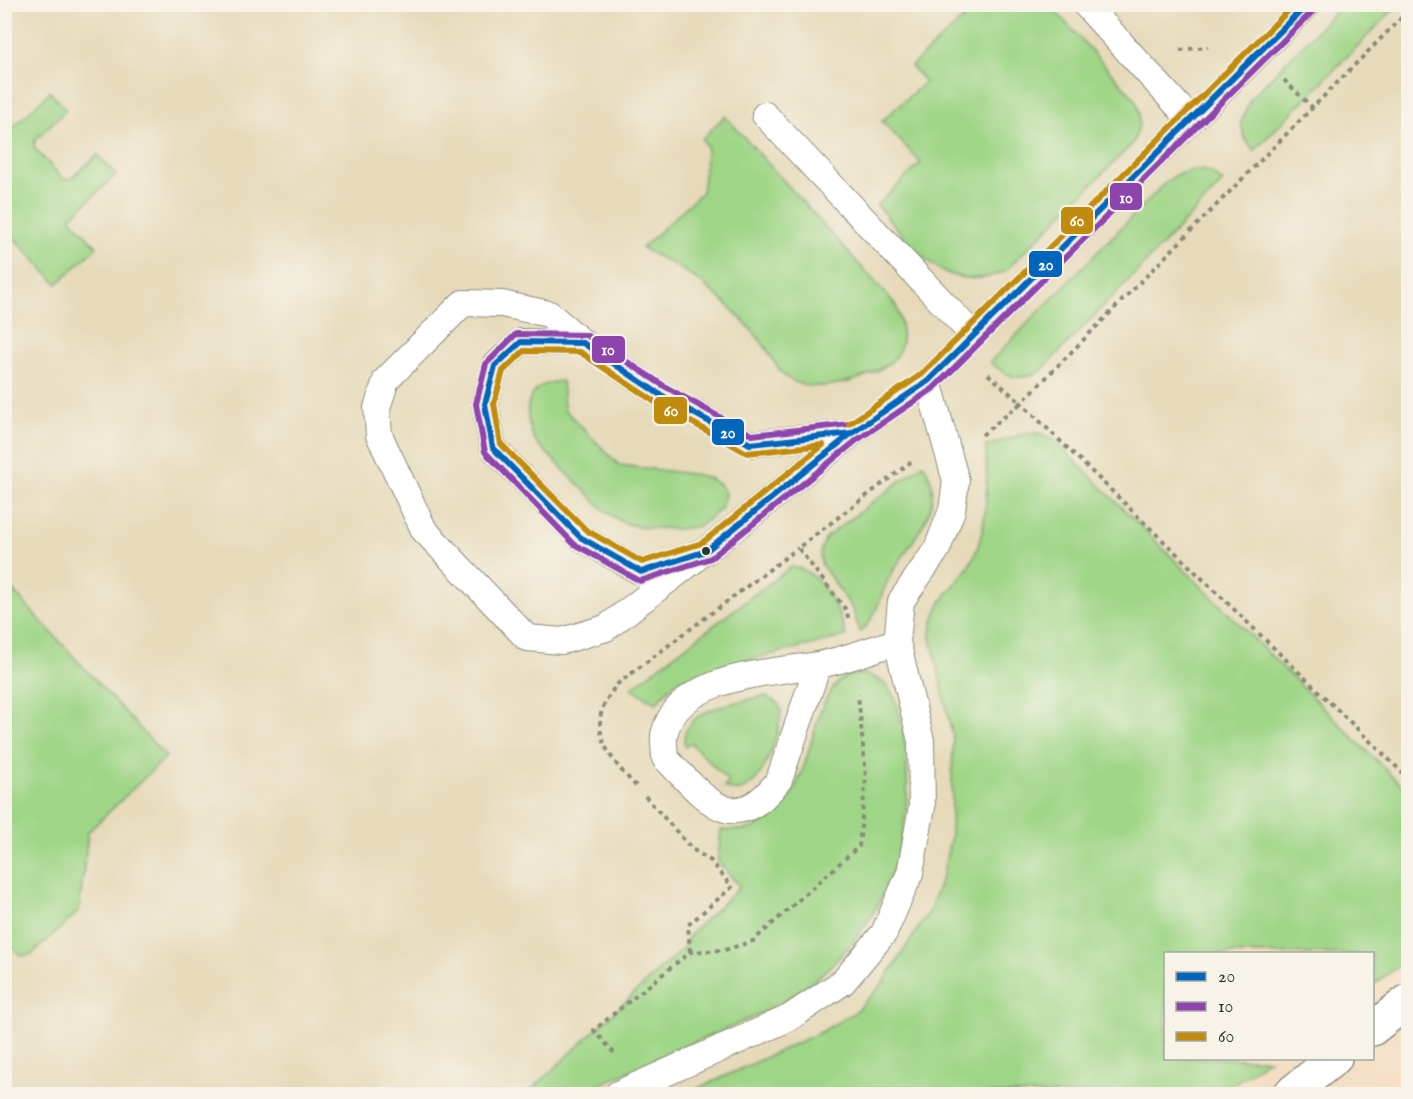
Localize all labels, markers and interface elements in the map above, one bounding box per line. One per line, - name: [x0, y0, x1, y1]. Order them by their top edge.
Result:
- line badge: 10: [1109, 182, 1143, 211]
- text: 10: [1119, 189, 1133, 209]
- line badge: 60: [1060, 206, 1094, 235]
- text: 60: [1070, 212, 1084, 232]
- line badge: 20: [1028, 250, 1063, 278]
- text: 20: [1038, 256, 1054, 276]
- line badge: 10: [591, 335, 626, 364]
- text: 10: [601, 341, 615, 361]
- line badge: 60: [653, 396, 688, 425]
- text: 60: [664, 402, 678, 422]
- line badge: 20: [711, 418, 745, 446]
- text: 20: [720, 424, 736, 444]
- unlabelled marker: [700, 545, 712, 557]
- legend: [1164, 952, 1374, 1060]
- text: 20: [1218, 966, 1235, 989]
- text: 10: [1218, 996, 1233, 1019]
- text: 60: [1218, 1026, 1234, 1049]

